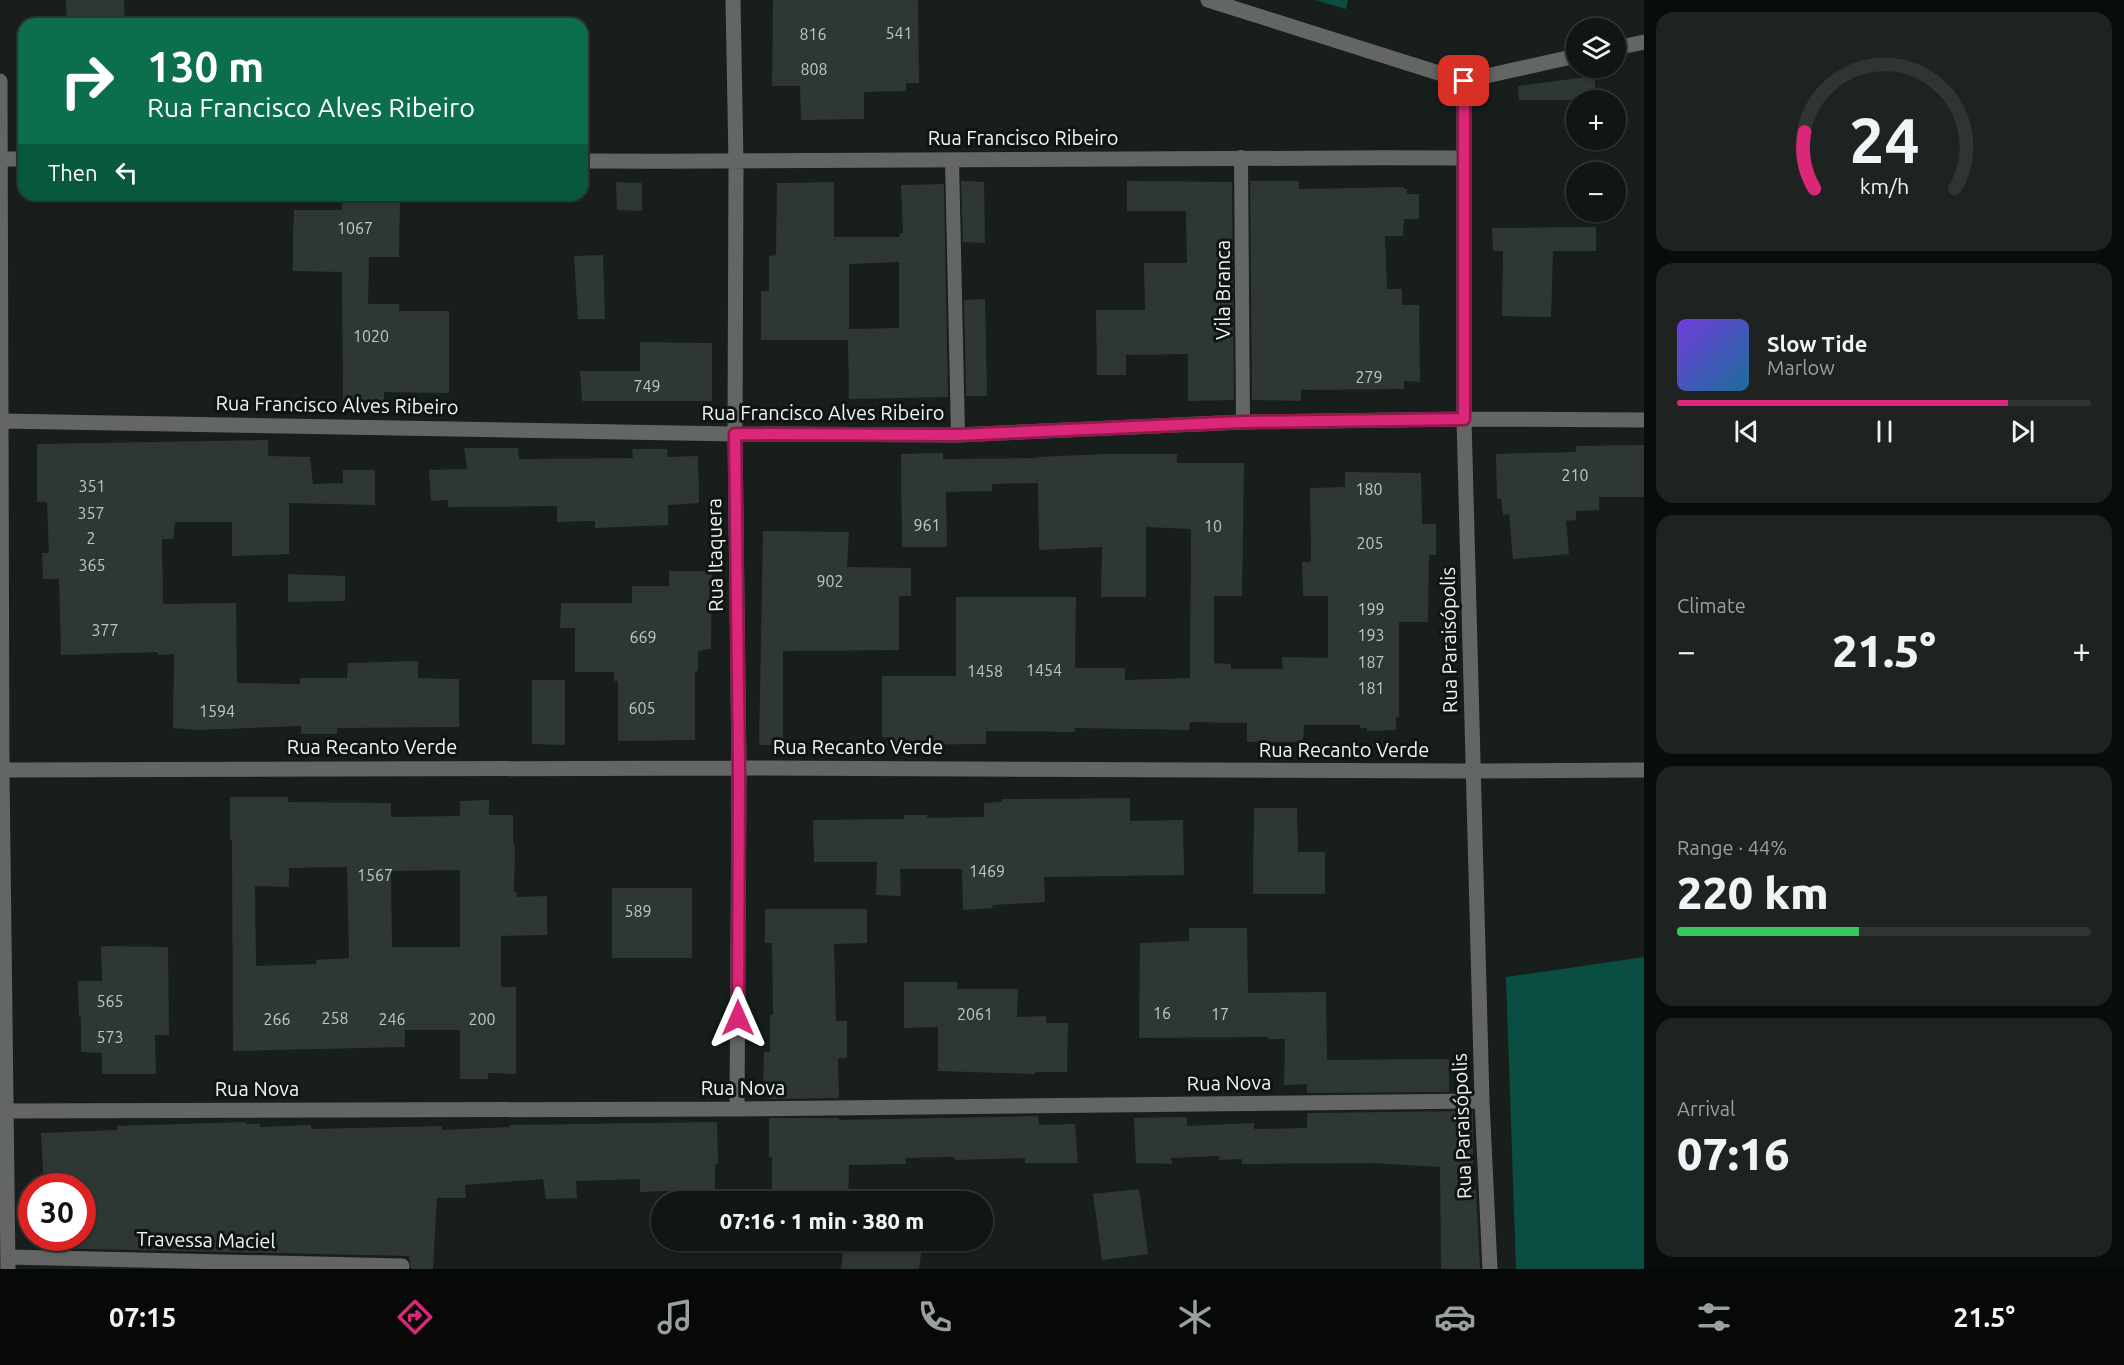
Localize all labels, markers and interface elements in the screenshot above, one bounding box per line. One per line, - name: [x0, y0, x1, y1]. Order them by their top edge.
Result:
- map controls: [1566, 18, 1626, 222]
- button: layers: [1566, 18, 1626, 78]
- house number: 541: [885, 24, 913, 42]
- house number: 816: [799, 25, 827, 43]
- icon: right: [48, 42, 126, 120]
- text: 130 m: [147, 43, 264, 90]
- pin: [1438, 55, 1489, 106]
- house number: 808: [800, 60, 828, 78]
- icon: arrive: [1447, 64, 1480, 97]
- button: +: [1566, 90, 1626, 150]
- text: Rua Francisco Alves Ribeiro: [147, 92, 475, 122]
- text: 24: [1849, 105, 1919, 175]
- street label: Rua Francisco Ribeiro: [928, 126, 1118, 149]
- icon: left: [110, 156, 143, 189]
- text: Then: [48, 160, 98, 185]
- button: −: [1566, 162, 1626, 222]
- text: km/h: [1859, 174, 1909, 198]
- house number: 1067: [337, 219, 373, 237]
- street label: Vila Branca: [1211, 240, 1234, 340]
- house number: 1020: [353, 327, 389, 345]
- text: Slow Tide: [1767, 331, 1867, 356]
- text: Marlow: [1767, 356, 1835, 379]
- house number: 279: [1355, 368, 1383, 386]
- house number: 749: [633, 377, 661, 395]
- street label: Rua Francisco Alves Ribeiro: [215, 391, 459, 418]
- street label: Rua Francisco Alves Ribeiro: [702, 401, 944, 424]
- icon: previous: [1730, 415, 1763, 448]
- icon: pause: [1868, 415, 1901, 448]
- icon: next: [2006, 415, 2039, 448]
- house number: 210: [1561, 466, 1589, 484]
- house number: 351: [78, 477, 106, 495]
- house number: 180: [1355, 480, 1383, 498]
- street label: Rua Itaquera: [702, 498, 727, 612]
- house number: 357: [77, 504, 105, 522]
- house number: 961: [913, 516, 941, 534]
- house number: 10: [1204, 517, 1222, 535]
- house number: 2: [86, 529, 96, 547]
- house number: 205: [1356, 534, 1384, 552]
- house number: 365: [78, 556, 106, 574]
- street label: Rua Paraisópolis: [1436, 567, 1461, 713]
- house number: 902: [816, 572, 844, 590]
- text: Climate: [1677, 594, 1746, 617]
- house number: 199: [1357, 600, 1385, 618]
- house number: 377: [91, 621, 119, 639]
- text: 21.5°: [1832, 625, 1936, 676]
- house number: 193: [1357, 626, 1385, 644]
- house number: 669: [629, 628, 657, 646]
- text: −: [1677, 632, 1696, 669]
- text: +: [2072, 632, 2091, 669]
- house number: 187: [1357, 653, 1385, 671]
- house number: 1454: [1026, 661, 1062, 679]
- house number: 1458: [967, 662, 1003, 680]
- house number: 181: [1357, 679, 1385, 697]
- house number: 605: [628, 699, 656, 717]
- house number: 1594: [199, 702, 235, 720]
- street label: Rua Recanto Verde: [287, 735, 457, 758]
- street label: Rua Recanto Verde: [773, 735, 943, 758]
- street label: Rua Recanto Verde: [1259, 738, 1429, 761]
- text: Range · 44%: [1677, 836, 1787, 859]
- house number: 1469: [969, 862, 1005, 880]
- house number: 1567: [357, 866, 393, 884]
- text: 220 km: [1677, 867, 1829, 918]
- house number: 589: [624, 902, 652, 920]
- position arrow: [706, 986, 770, 1050]
- house number: 565: [96, 992, 124, 1010]
- house number: 16: [1153, 1004, 1171, 1022]
- house number: 2061: [957, 1005, 993, 1023]
- house number: 17: [1211, 1005, 1229, 1023]
- house number: 258: [321, 1009, 349, 1027]
- house number: 266: [263, 1010, 291, 1028]
- house number: 246: [378, 1010, 406, 1028]
- house number: 200: [468, 1010, 496, 1028]
- house number: 573: [96, 1028, 124, 1046]
- street label: Rua Paraisópolis: [1447, 1053, 1476, 1199]
- street label: Rua Nova: [1186, 1070, 1272, 1095]
- street label: Rua Nova: [701, 1076, 785, 1099]
- street label: Rua Nova: [215, 1077, 299, 1100]
- text: Arrival: [1677, 1097, 1735, 1120]
- text: 07:16: [1677, 1128, 1790, 1179]
- speed limit sign: 30: [18, 1173, 96, 1251]
- text: 07:16 · 1 min · 380 m: [720, 1208, 924, 1233]
- street label: Travessa Maciel: [136, 1227, 276, 1252]
- icon: directions: [394, 1296, 436, 1338]
- icon: music: [654, 1296, 696, 1338]
- icon: phone: [914, 1296, 956, 1338]
- icon: climate: [1174, 1296, 1216, 1338]
- icon: car: [1434, 1296, 1476, 1338]
- icon: filters: [1693, 1296, 1735, 1338]
- text: 07:15: [109, 1302, 176, 1332]
- text: 21.5°: [1953, 1302, 2015, 1332]

